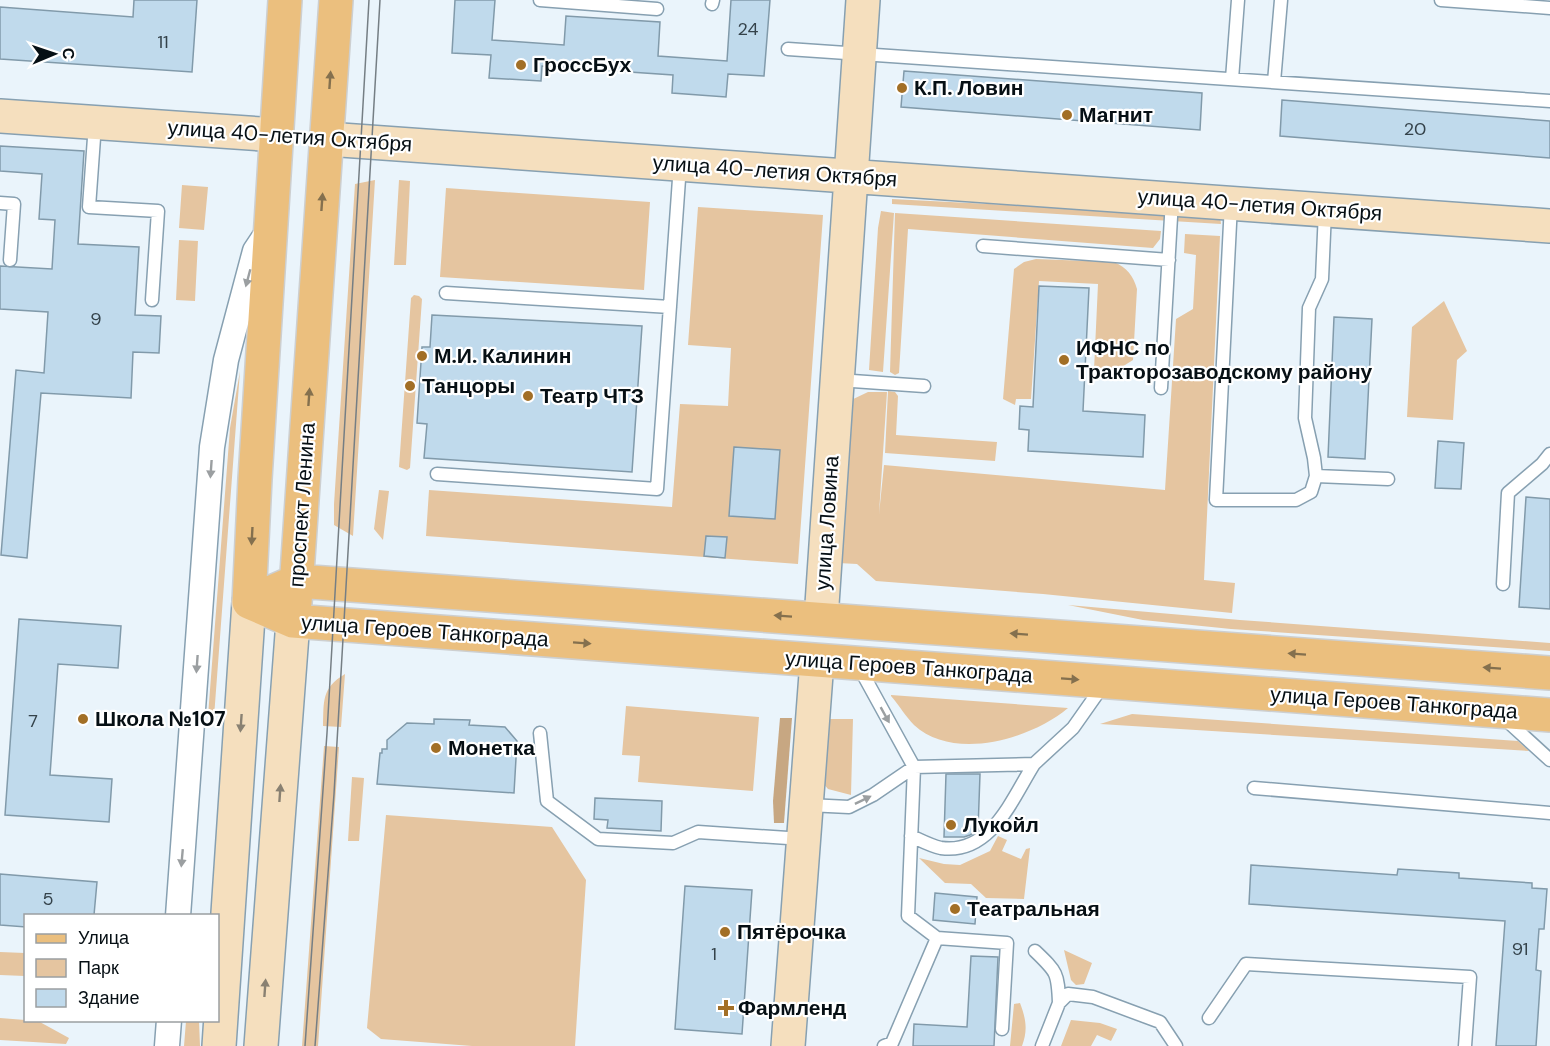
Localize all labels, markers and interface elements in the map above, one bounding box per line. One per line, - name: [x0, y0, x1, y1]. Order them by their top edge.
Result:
- house number: 24: [738, 17, 759, 41]
- north arrow: [24, 24, 84, 84]
- house number: 11: [157, 30, 169, 54]
- text: С: [58, 47, 79, 60]
- place label: ГроссБух: [533, 51, 632, 79]
- marker: ГроссБух: [514, 58, 528, 72]
- one-way arrow: [326, 71, 335, 90]
- place label: К.П. Ловин: [914, 74, 1024, 102]
- marker: К.П. Ловин: [895, 81, 909, 95]
- place label: Магнит: [1079, 101, 1153, 129]
- marker: Магнит: [1060, 108, 1074, 122]
- street label: улица 40-летия Октября: [167, 113, 413, 159]
- house number: 20: [1404, 117, 1426, 141]
- street label: улица 40-летия Октября: [652, 148, 898, 194]
- street label: улица 40-летия Октября: [1137, 182, 1383, 228]
- one-way arrow: [317, 192, 327, 211]
- one-way arrow: [242, 269, 252, 287]
- house number: 9: [90, 307, 102, 331]
- place label: ИФНС по Тракторозаводскому району: [1076, 334, 1373, 386]
- place label: М.И. Калинин: [434, 342, 571, 370]
- marker: М.И. Калинин: [415, 349, 429, 363]
- marker: ИФНС по Тракторозаводскому району: [1057, 353, 1071, 367]
- place label: Танцоры: [422, 372, 515, 400]
- marker: Танцоры: [403, 379, 417, 393]
- place label: Театр ЧТЗ: [540, 382, 644, 410]
- one-way arrow: [304, 387, 314, 406]
- marker: Театр ЧТЗ: [521, 389, 535, 403]
- street label: проспект Ленина: [282, 421, 322, 588]
- street label: улица Ловина: [808, 454, 846, 591]
- one-way arrow: [206, 460, 215, 479]
- one-way arrow: [248, 526, 257, 545]
- street label: улица Героев Танкограда: [300, 608, 550, 654]
- one-way arrow: [773, 611, 792, 621]
- one-way arrow: [1009, 629, 1028, 638]
- one-way arrow: [572, 638, 591, 648]
- street label: улица Героев Танкограда: [784, 644, 1034, 690]
- one-way arrow: [1288, 649, 1307, 659]
- one-way arrow: [192, 654, 202, 673]
- one-way arrow: [1482, 664, 1501, 673]
- one-way arrow: [1060, 674, 1079, 684]
- street label: улица Героев Танкограда: [1269, 680, 1519, 726]
- place label: Школа №107: [95, 705, 226, 733]
- one-way arrow: [880, 707, 891, 723]
- house number: 7: [28, 709, 38, 733]
- marker: Школа №107: [76, 712, 90, 726]
- one-way arrow: [236, 713, 245, 732]
- place label: Монетка: [448, 734, 535, 762]
- marker: Монетка: [429, 741, 443, 755]
- one-way arrow: [275, 784, 285, 803]
- one-way arrow: [855, 795, 872, 804]
- place label: Лукойл: [963, 811, 1039, 839]
- marker: Лукойл: [944, 818, 958, 832]
- one-way arrow: [177, 849, 187, 868]
- house number: 5: [43, 887, 53, 911]
- place label: Театральная: [967, 895, 1100, 923]
- marker: Театральная: [948, 902, 962, 916]
- legend: [24, 914, 219, 1022]
- place label: Пятёрочка: [737, 918, 846, 946]
- marker: Пятёрочка: [718, 925, 732, 939]
- text: Улица: [78, 926, 130, 950]
- house number: 91: [1512, 937, 1528, 961]
- house number: 1: [711, 942, 717, 966]
- text: Парк: [78, 956, 119, 980]
- one-way arrow: [260, 978, 270, 997]
- text: Здание: [78, 986, 139, 1010]
- place label: Фармленд: [738, 994, 846, 1022]
- marker: Фармленд: [719, 1001, 733, 1015]

